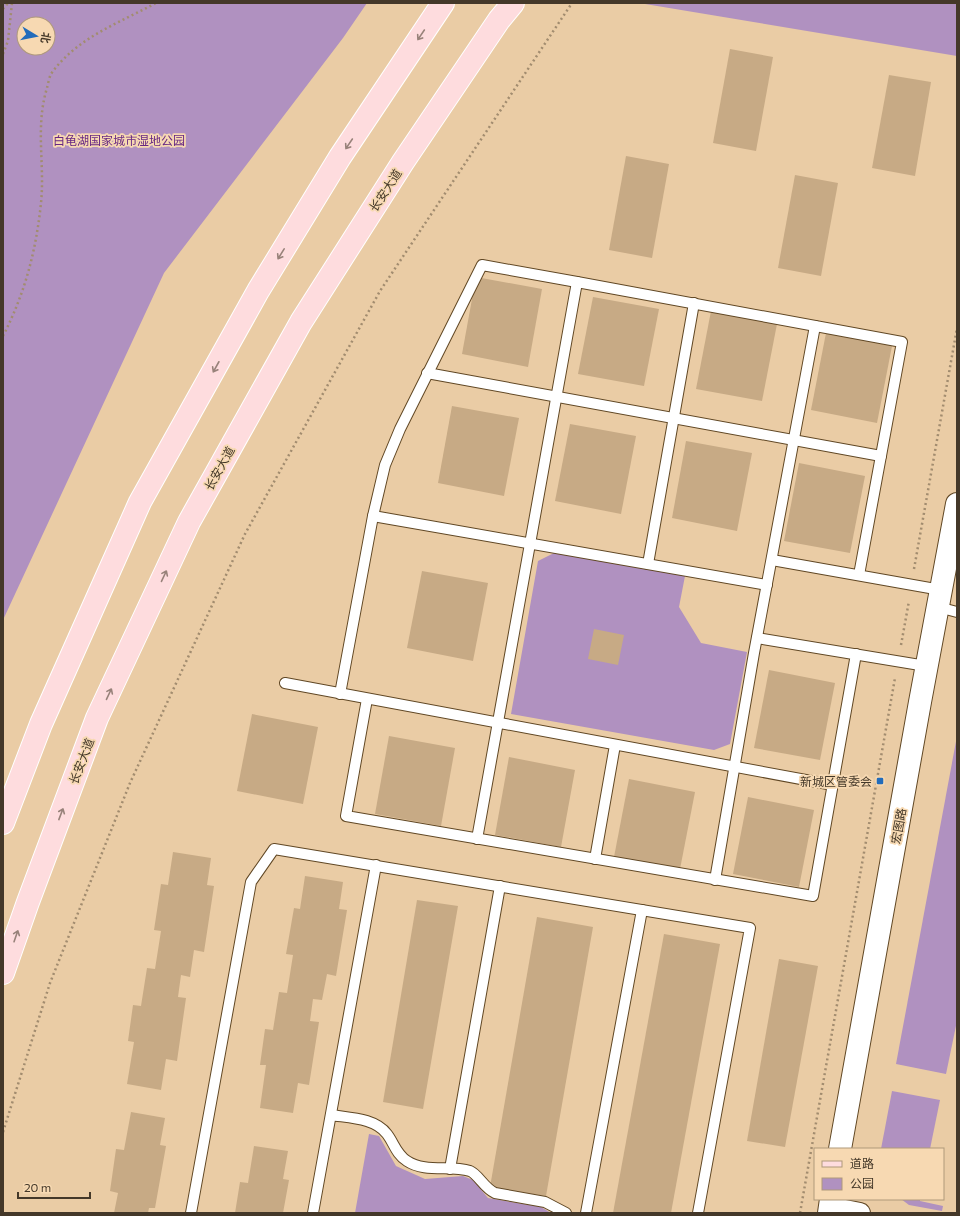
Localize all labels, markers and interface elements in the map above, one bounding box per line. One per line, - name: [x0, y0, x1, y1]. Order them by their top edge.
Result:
- north arrow: [16, 16, 56, 56]
- one-way arrow: [417, 30, 426, 41]
- text: 北: [39, 31, 54, 44]
- park label: 白龟湖国家城市湿地公园: [53, 133, 185, 147]
- one-way arrow: [345, 138, 353, 150]
- street label: 长安大道: [366, 166, 404, 214]
- one-way arrow: [276, 248, 284, 260]
- one-way arrow: [211, 361, 219, 373]
- street label: 长安大道: [201, 444, 237, 492]
- one-way arrow: [161, 570, 168, 582]
- one-way arrow: [106, 688, 113, 700]
- street label: 长安大道: [66, 736, 96, 786]
- place label: 新城区管委会: [800, 774, 872, 788]
- marker: 新城区管委会: [875, 776, 885, 786]
- street label: 宏图路: [888, 807, 908, 845]
- one-way arrow: [57, 809, 65, 821]
- one-way arrow: [12, 931, 20, 943]
- legend: [814, 1148, 944, 1200]
- text: 道路: [850, 1156, 874, 1170]
- scale bar: [18, 1174, 90, 1200]
- text: 公园: [850, 1176, 874, 1190]
- text: 20 m: [24, 1180, 51, 1194]

